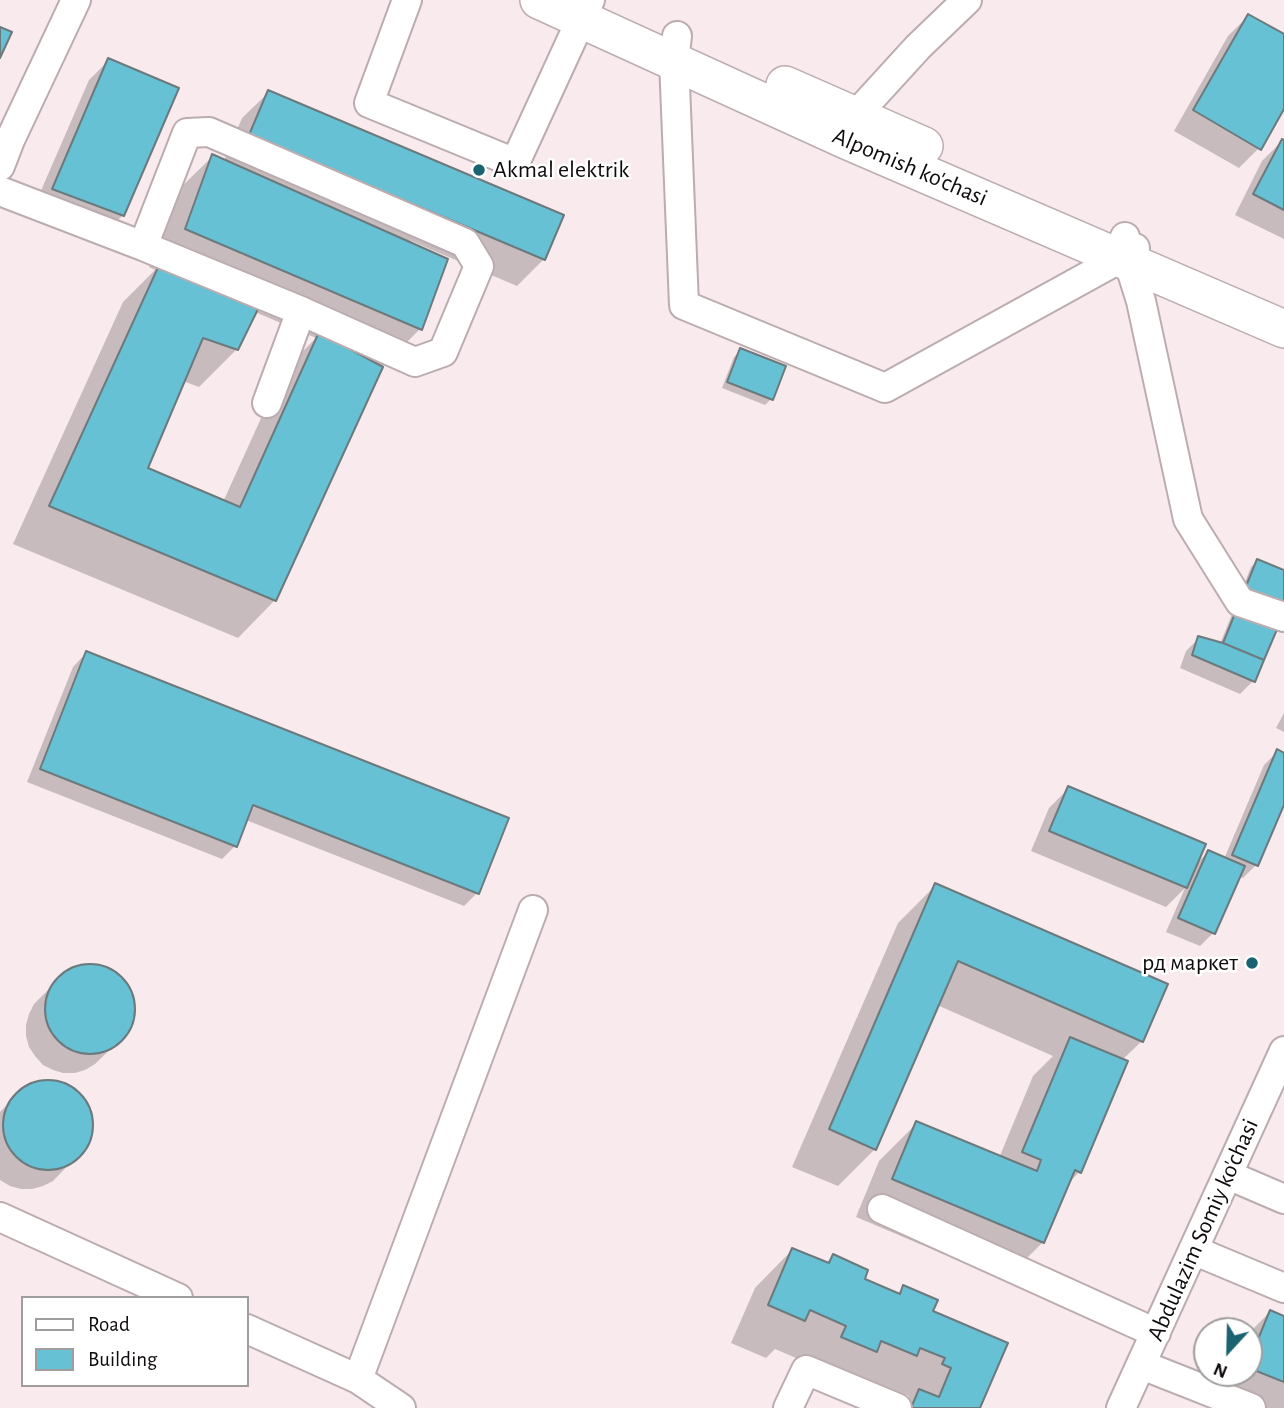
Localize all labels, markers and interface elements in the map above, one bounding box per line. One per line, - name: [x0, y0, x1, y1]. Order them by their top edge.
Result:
- street label: Alpomish ko'chasi: [828, 121, 992, 213]
- place label: Akmal elektrik: [493, 156, 629, 184]
- marker: Akmal elektrik: [471, 162, 487, 178]
- place label: рд маркет: [1142, 949, 1238, 977]
- marker: рд маркет: [1244, 955, 1260, 971]
- street label: Abdulazim Somiy ko'chasi: [1141, 1115, 1265, 1345]
- legend: [21, 1296, 248, 1387]
- text: Road: [88, 1314, 130, 1335]
- north arrow: [1193, 1317, 1263, 1387]
- text: Building: [88, 1349, 157, 1370]
- text: N: [1211, 1359, 1230, 1381]

